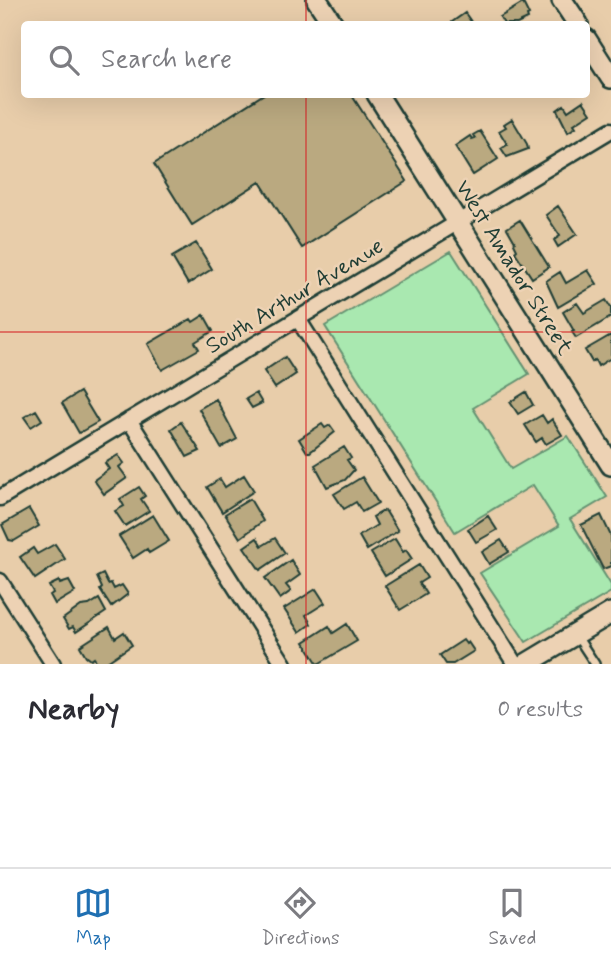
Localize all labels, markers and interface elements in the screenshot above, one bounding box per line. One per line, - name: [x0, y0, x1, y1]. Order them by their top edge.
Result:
- search box: [21, 21, 590, 98]
- icon: search: [45, 41, 83, 79]
- text: Search here: [101, 43, 232, 77]
- street label: West Amador Street: [447, 175, 580, 362]
- street label: South Arthur Avenue: [201, 232, 390, 362]
- text: Nearby: [28, 690, 119, 729]
- text: 0 results: [497, 695, 583, 725]
- tab: Map: [74, 884, 112, 951]
- tab: Directions: [261, 884, 340, 951]
- tab: Saved: [488, 884, 536, 951]

